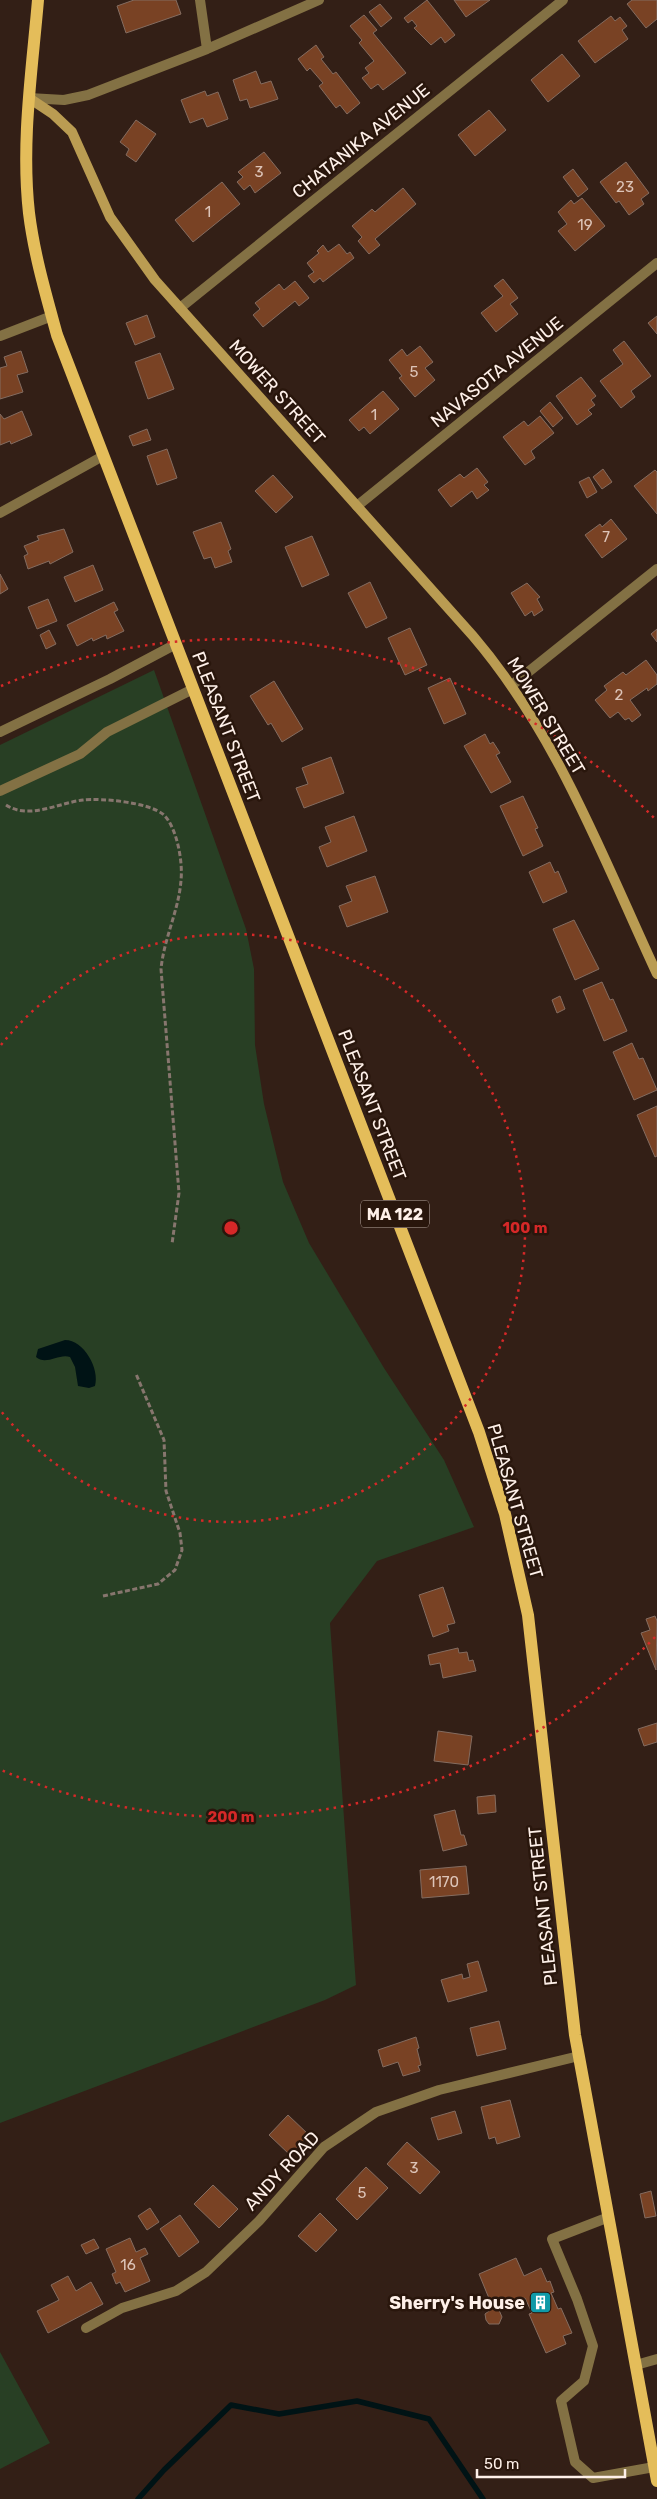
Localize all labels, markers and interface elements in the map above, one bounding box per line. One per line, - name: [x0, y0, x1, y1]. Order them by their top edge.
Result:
- street label: CHATANIKA AVENUE: [288, 79, 434, 203]
- house number: 3: [254, 163, 264, 181]
- house number: 23: [616, 178, 634, 196]
- house number: 1: [205, 203, 211, 221]
- house number: 19: [577, 216, 593, 234]
- street label: NAVASOTA AVENUE: [426, 312, 568, 432]
- street label: MOWER STREET: [224, 335, 330, 449]
- house number: 5: [410, 363, 419, 381]
- house number: 1: [371, 406, 377, 424]
- house number: 7: [602, 528, 610, 546]
- street label: PLEASANT STREET: [187, 648, 265, 806]
- street label: MOWER STREET: [502, 653, 590, 779]
- house number: 2: [615, 686, 624, 704]
- street label: PLEASANT STREET: [333, 1026, 411, 1184]
- road number: MA 122: [361, 1200, 429, 1228]
- centre of rings: [222, 1219, 240, 1237]
- text: 100 m: [503, 1219, 547, 1237]
- street label: PLEASANT STREET: [482, 1421, 548, 1581]
- text: 200 m: [207, 1808, 255, 1826]
- street label: PLEASANT STREET: [524, 1825, 562, 1987]
- house number: 1170: [429, 1873, 459, 1891]
- street label: ANDY ROAD: [240, 2127, 324, 2215]
- house number: 3: [409, 2159, 419, 2177]
- house number: 5: [358, 2184, 367, 2202]
- house number: 16: [120, 2256, 136, 2274]
- building icon: Sherry's House: [529, 2291, 553, 2315]
- place label: Sherry's House: [389, 2292, 525, 2314]
- scale bar: [477, 2446, 624, 2478]
- text: 50 m: [484, 2455, 519, 2473]

